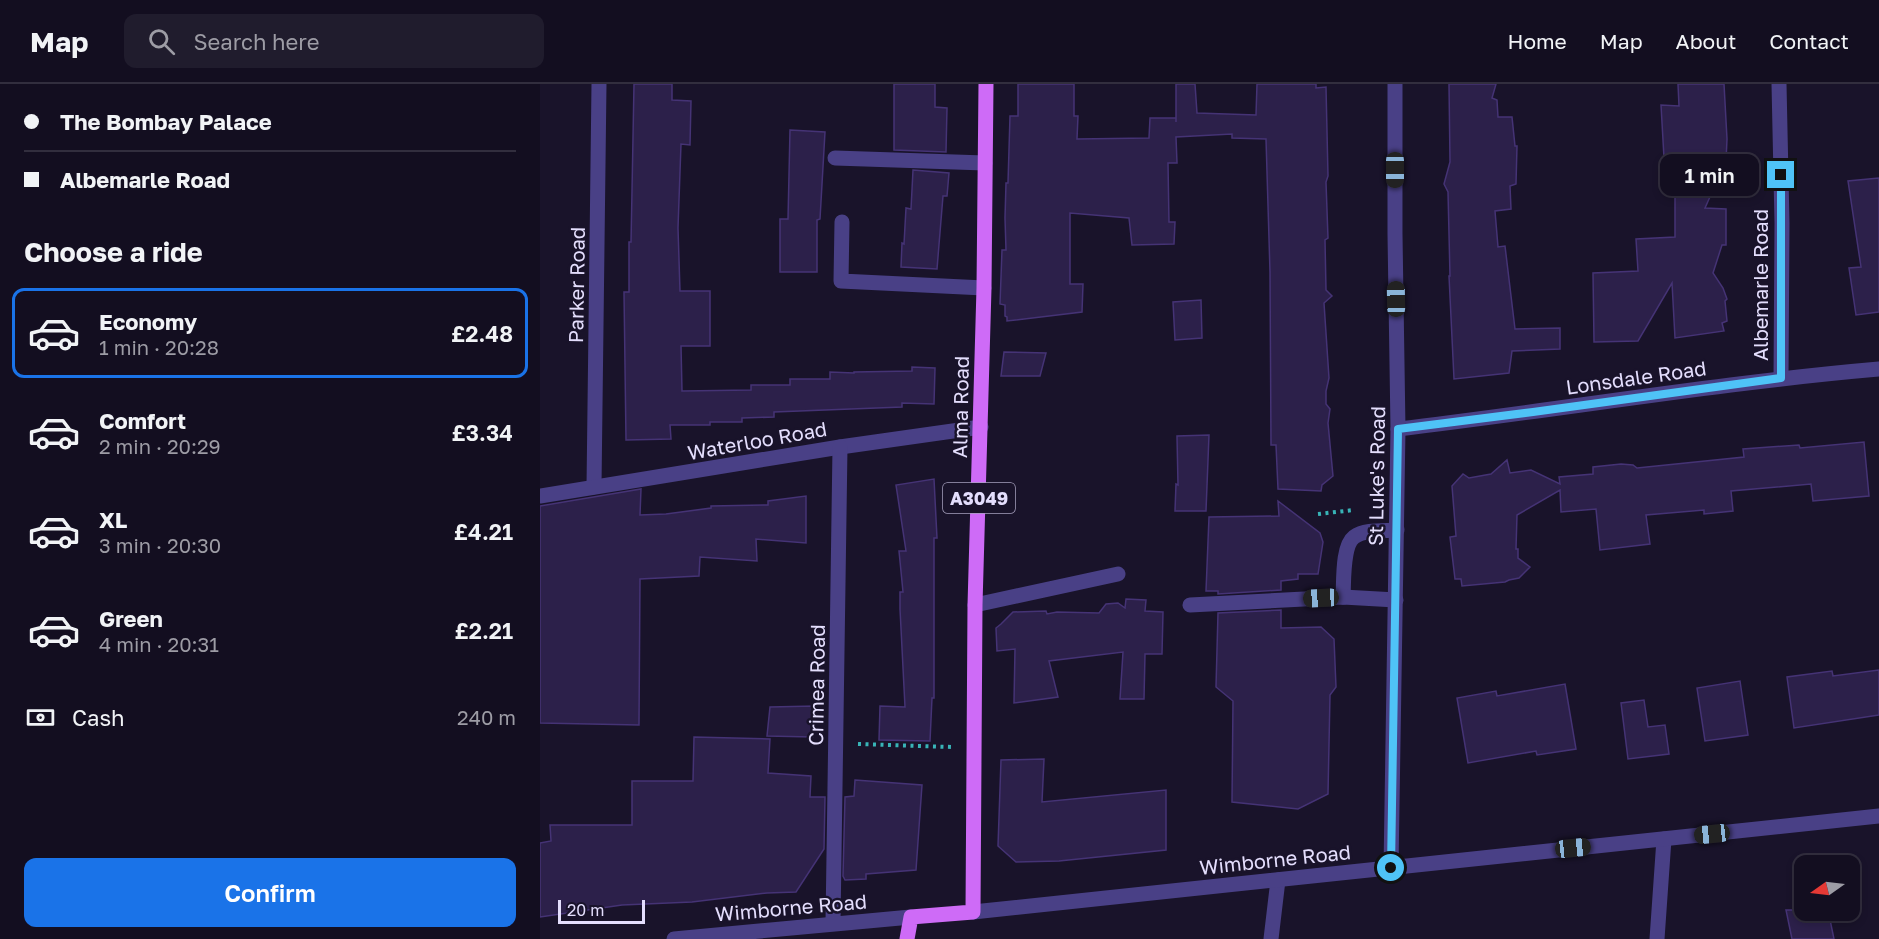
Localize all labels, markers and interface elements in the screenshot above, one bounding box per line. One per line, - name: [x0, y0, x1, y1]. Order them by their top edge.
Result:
- search box: [124, 14, 544, 68]
- text: Map: [30, 25, 88, 58]
- icon: search: [145, 25, 178, 58]
- text: Search here: [193, 28, 319, 55]
- text: Home: [1507, 28, 1567, 54]
- text: Map: [1600, 28, 1643, 54]
- text: About: [1676, 28, 1736, 54]
- text: Contact: [1769, 28, 1849, 54]
- text: The Bombay Palace: [60, 108, 272, 135]
- car: [1386, 152, 1404, 188]
- callout: 1 min: [1661, 154, 1760, 196]
- route end: [1767, 161, 1794, 188]
- text: 1 min: [1684, 163, 1735, 187]
- text: Albemarle Road: [60, 166, 230, 193]
- street label: Albemarle Road: [1748, 209, 1772, 361]
- street label: Parker Road: [563, 227, 589, 343]
- text: Choose a ride: [24, 236, 203, 268]
- car: [1387, 281, 1405, 317]
- icon: car: [27, 306, 81, 360]
- text: Economy: [99, 308, 197, 335]
- text: £2.48: [451, 320, 513, 347]
- text: 1 min · 20:28: [99, 335, 219, 359]
- street label: Lonsdale Road: [1564, 355, 1708, 399]
- street label: Alma Road: [947, 356, 973, 458]
- icon: car: [27, 405, 81, 459]
- street label: St Luke's Road: [1363, 406, 1389, 546]
- text: Comfort: [99, 407, 186, 434]
- street label: Waterloo Road: [685, 416, 829, 464]
- text: £3.34: [452, 419, 513, 446]
- text: 2 min · 20:29: [99, 434, 221, 458]
- road number: A3049: [943, 483, 1015, 513]
- icon: car: [27, 504, 81, 558]
- text: XL: [99, 506, 127, 533]
- text: £4.21: [454, 518, 513, 545]
- text: 3 min · 20:30: [99, 533, 221, 557]
- car: [1303, 588, 1339, 608]
- icon: car: [27, 603, 81, 657]
- text: Green: [99, 605, 163, 632]
- text: £2.21: [454, 617, 513, 644]
- street label: Crimea Road: [803, 624, 829, 746]
- text: 4 min · 20:31: [99, 632, 219, 656]
- icon: cash: [24, 701, 57, 734]
- text: Cash: [72, 704, 125, 731]
- text: 240 m: [457, 705, 516, 729]
- car: [1693, 823, 1731, 845]
- car: [1554, 837, 1592, 859]
- street label: Wimborne Road: [1198, 839, 1352, 879]
- route start: [1377, 854, 1404, 881]
- north arrow: [1794, 855, 1860, 921]
- map controls: [1794, 855, 1860, 921]
- button: Confirm: [24, 858, 516, 927]
- street label: Wimborne Road: [714, 888, 868, 926]
- scale bar: [558, 897, 645, 924]
- text: 20 m: [567, 900, 604, 920]

